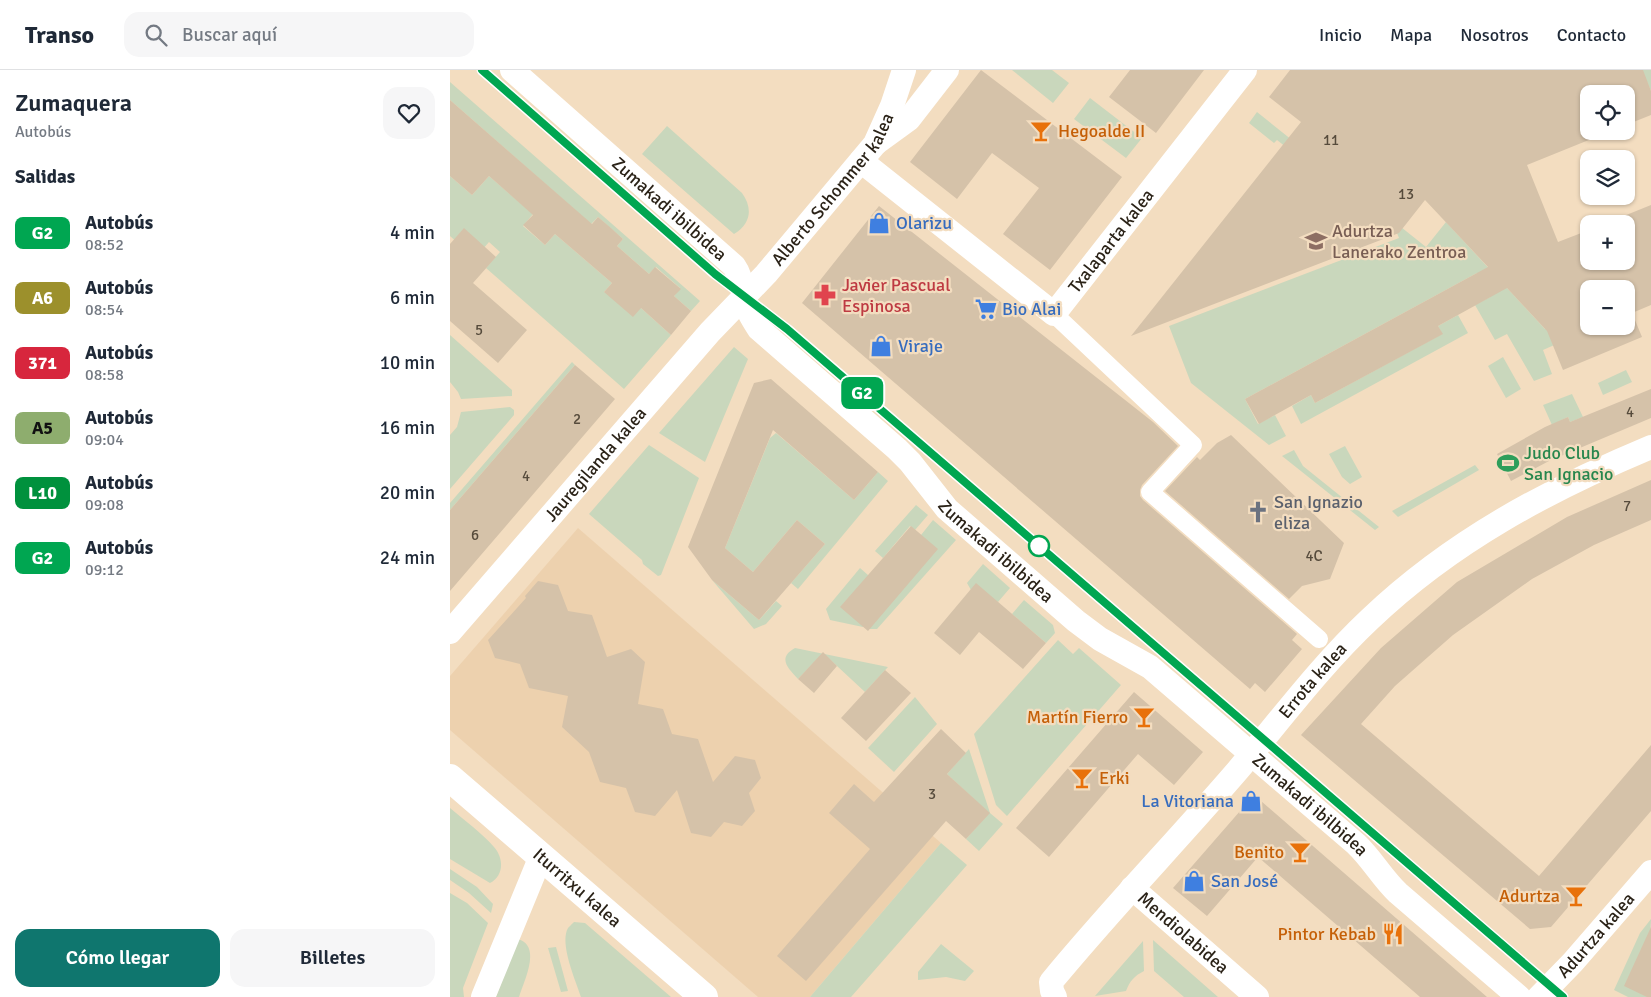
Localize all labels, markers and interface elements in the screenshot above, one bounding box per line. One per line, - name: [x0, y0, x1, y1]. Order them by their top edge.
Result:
- search box: [124, 12, 474, 57]
- text: Transo: [25, 20, 94, 50]
- icon: search: [142, 21, 170, 49]
- text: Buscar aquí: [182, 23, 277, 47]
- text: Inicio: [1319, 24, 1362, 46]
- text: Mapa: [1390, 24, 1432, 46]
- text: Nosotros: [1460, 24, 1529, 46]
- text: Contacto: [1557, 24, 1626, 46]
- map controls: [1580, 85, 1635, 335]
- button: locate: [1580, 85, 1635, 140]
- button: heart: [383, 87, 435, 139]
- text: Zumaquera: [15, 88, 132, 118]
- street label: Alberto Schommer kalea: [767, 109, 899, 270]
- bar icon: Hegoalde II: [1028, 118, 1054, 144]
- place label: Hegoalde II: [1058, 120, 1145, 142]
- text: Autobús: [15, 122, 71, 142]
- house number: 11: [1323, 131, 1339, 149]
- button: layers: [1580, 150, 1635, 205]
- street label: Zumakadi ibilbidea: [607, 152, 731, 266]
- text: Salidas: [15, 165, 75, 189]
- street label: Txalaparta kalea: [1064, 185, 1159, 297]
- house number: 13: [1398, 185, 1414, 203]
- shop icon: Olarizu: [866, 210, 892, 236]
- text: Autobús: [85, 211, 153, 235]
- place label: Olarizu: [896, 212, 952, 234]
- button: +: [1580, 215, 1635, 270]
- place label: Adurtza Lanerako Zentroa: [1332, 220, 1466, 263]
- text: 4 min: [390, 221, 435, 245]
- text: G2: [32, 222, 53, 244]
- school or university icon: Adurtza Lanerako Zentroa: [1303, 228, 1329, 254]
- text: 08:52: [85, 235, 124, 255]
- place label: Javier Pascual Espinosa: [842, 274, 950, 317]
- text: Autobús: [85, 276, 153, 300]
- button: −: [1580, 280, 1635, 335]
- pharmacy icon: Javier Pascual Espinosa: [812, 282, 838, 308]
- text: 6 min: [390, 286, 435, 310]
- text: A6: [32, 287, 53, 309]
- supermarket icon: Bio Alai: [973, 296, 999, 322]
- place label: Bio Alai: [1002, 298, 1061, 320]
- text: 08:54: [85, 300, 124, 320]
- house number: 5: [475, 321, 483, 339]
- shop icon: Viraje: [868, 333, 894, 359]
- place label: Viraje: [898, 335, 943, 357]
- text: Autobús: [85, 341, 153, 365]
- text: 10 min: [380, 351, 435, 375]
- text: 371: [28, 352, 57, 374]
- text: 08:58: [85, 365, 124, 385]
- line badge: G2: [840, 377, 884, 409]
- text: G2: [851, 382, 873, 404]
- street label: Jauregilanda kalea: [540, 402, 651, 526]
- house number: 4: [1626, 403, 1634, 421]
- text: Autobús: [85, 406, 153, 430]
- house number: 2: [573, 410, 581, 428]
- text: 16 min: [380, 416, 435, 440]
- text: A5: [32, 417, 53, 439]
- text: 09:04: [85, 430, 124, 450]
- place label: Judo Club San Ignacio: [1524, 442, 1613, 485]
- sports icon: Judo Club San Ignacio: [1495, 450, 1521, 476]
- house number: 4: [522, 467, 530, 485]
- text: Autobús: [85, 471, 153, 495]
- text: 20 min: [380, 481, 435, 505]
- text: L10: [28, 482, 57, 504]
- place label: San Ignazio eliza: [1274, 491, 1363, 534]
- text: 09:08: [85, 495, 124, 515]
- street label: Zumakadi ibilbidea: [933, 495, 1058, 607]
- house number: 7: [1623, 497, 1631, 515]
- church icon: San Ignazio eliza: [1245, 499, 1271, 525]
- house number: 6: [471, 526, 479, 544]
- unlabelled marker: [1028, 535, 1050, 557]
- text: Autobús: [85, 536, 153, 560]
- text: 24 min: [380, 546, 435, 570]
- text: G2: [32, 547, 53, 569]
- house number: 4C: [1305, 547, 1323, 565]
- text: 09:12: [85, 560, 124, 580]
- street label: Errota kalea: [1274, 638, 1351, 723]
- bar icon: Martín Fierro: [1131, 704, 1157, 730]
- place label: Martín Fierro: [1027, 706, 1128, 728]
- street label: Zumakadi ibilbidea: [1248, 749, 1373, 861]
- bar icon: Erki: [1069, 765, 1095, 791]
- place label: Erki: [1099, 767, 1130, 789]
- house number: 3: [928, 785, 936, 803]
- shop icon: La Vitoriana: [1238, 788, 1264, 814]
- place label: La Vitoriana: [1141, 790, 1234, 812]
- bar icon: Benito: [1287, 839, 1313, 865]
- place label: Benito: [1234, 841, 1284, 863]
- street label: Iturritxu kalea: [528, 843, 626, 932]
- shop icon: San José: [1181, 868, 1207, 894]
- place label: San José: [1211, 870, 1278, 892]
- bar icon: Adurtza: [1563, 883, 1589, 909]
- place label: Adurtza: [1499, 885, 1560, 907]
- street label: Mendiolabidea: [1133, 887, 1233, 978]
- street label: Adurtza kalea: [1553, 888, 1639, 983]
- restaurant icon: Pintor Kebab: [1380, 921, 1406, 947]
- place label: Pintor Kebab: [1277, 923, 1376, 945]
- button: Cómo llegar: [15, 929, 220, 987]
- button: Billetes: [230, 929, 435, 987]

